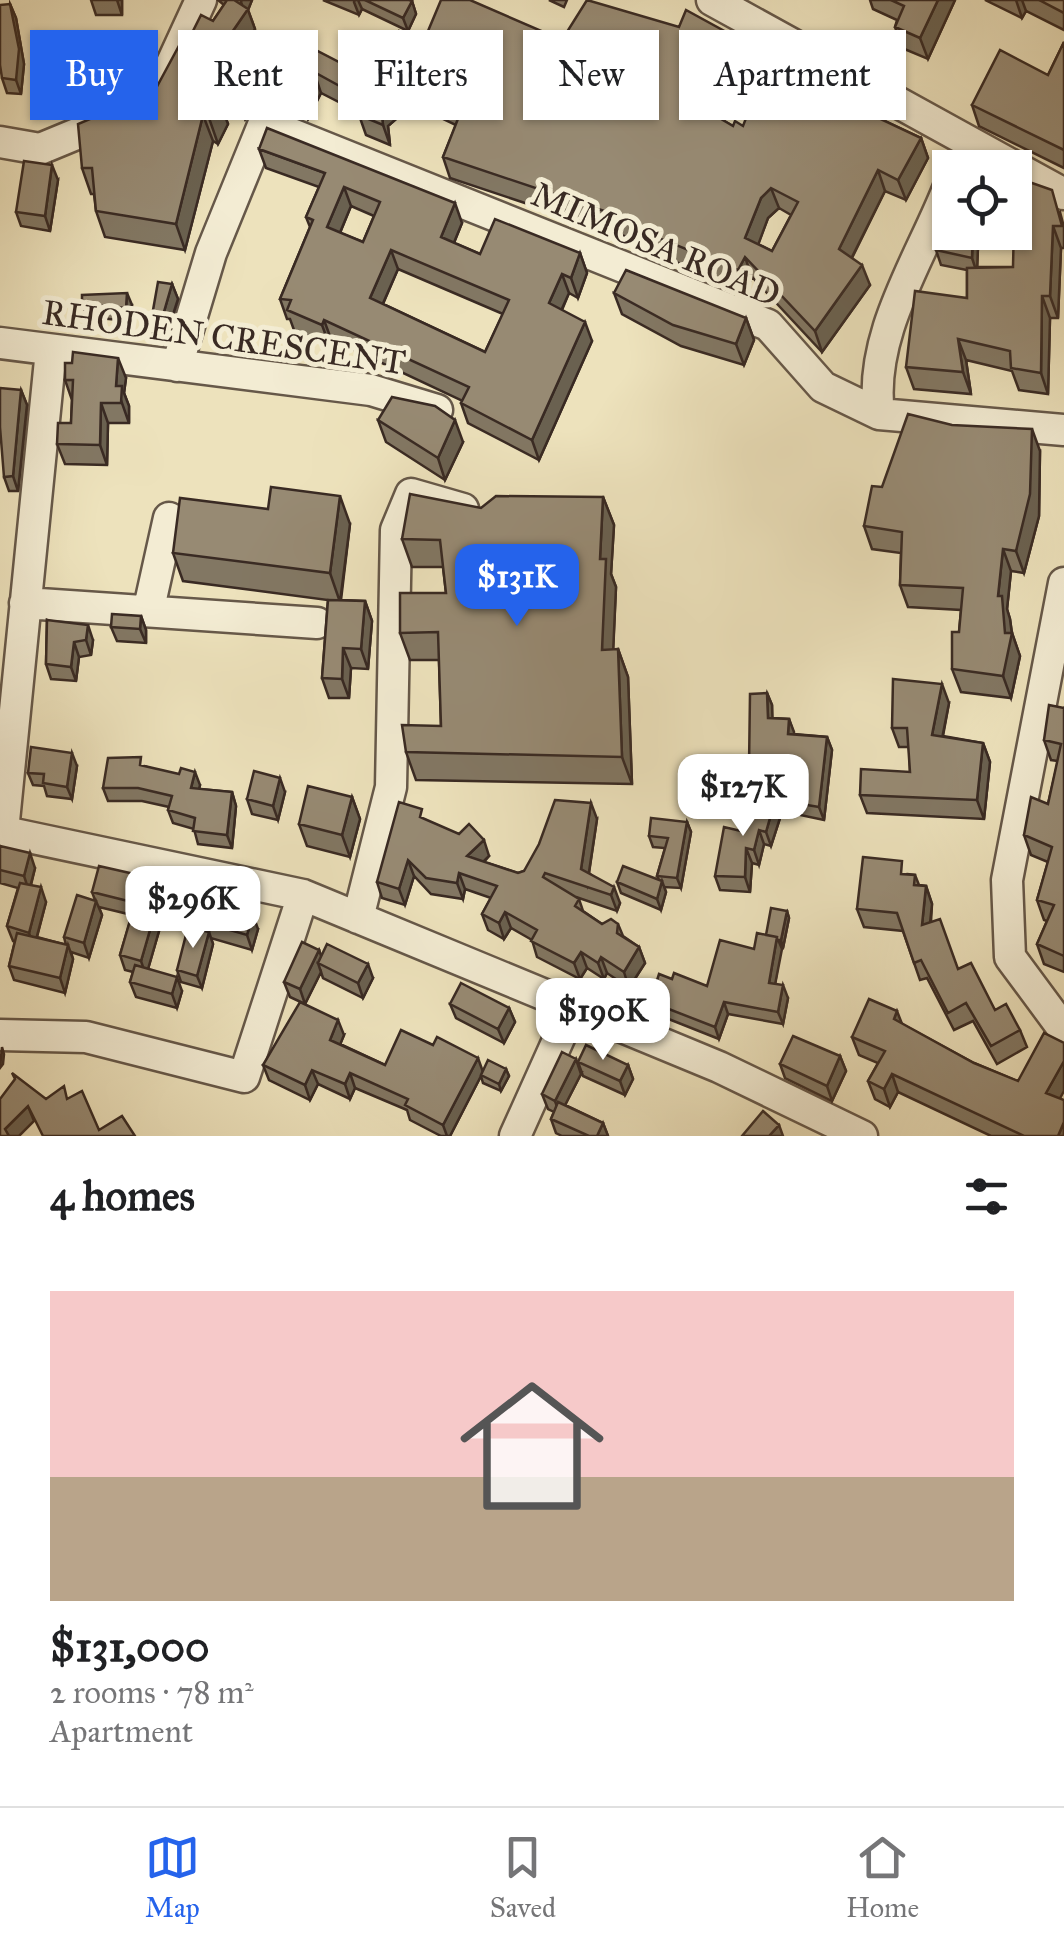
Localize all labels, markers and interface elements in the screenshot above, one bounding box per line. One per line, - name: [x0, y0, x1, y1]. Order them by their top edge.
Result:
- chip: Buy: [30, 30, 158, 120]
- chip: Rent: [178, 30, 318, 120]
- chip: Filters: [338, 30, 503, 120]
- chip: New: [523, 30, 659, 120]
- chip: Apartment: [679, 30, 906, 120]
- map controls: [932, 150, 1032, 250]
- button: locate: [932, 150, 1032, 250]
- street label: MIMOSA ROAD: [525, 173, 787, 316]
- street label: RHODEN CRESCENT: [39, 291, 408, 384]
- pin: $131K: [447, 544, 587, 629]
- text: $131K: [477, 557, 557, 596]
- pin: $127K: [673, 754, 813, 839]
- text: $127K: [700, 767, 786, 806]
- pin: $296K: [123, 866, 263, 951]
- text: $296K: [147, 879, 239, 918]
- pin: $190K: [533, 978, 673, 1063]
- text: $190K: [558, 991, 648, 1030]
- icon: filters: [959, 1169, 1014, 1224]
- text: 4 homes: [50, 1170, 195, 1222]
- icon: home: [442, 1356, 622, 1536]
- text: $131,000: [50, 1621, 209, 1673]
- text: 2 rooms · 78 m²: [50, 1673, 254, 1712]
- text: Apartment: [50, 1712, 193, 1751]
- tab: Map: [145, 1830, 200, 1925]
- tab: Saved: [490, 1830, 556, 1925]
- tab: Home: [846, 1830, 919, 1925]

